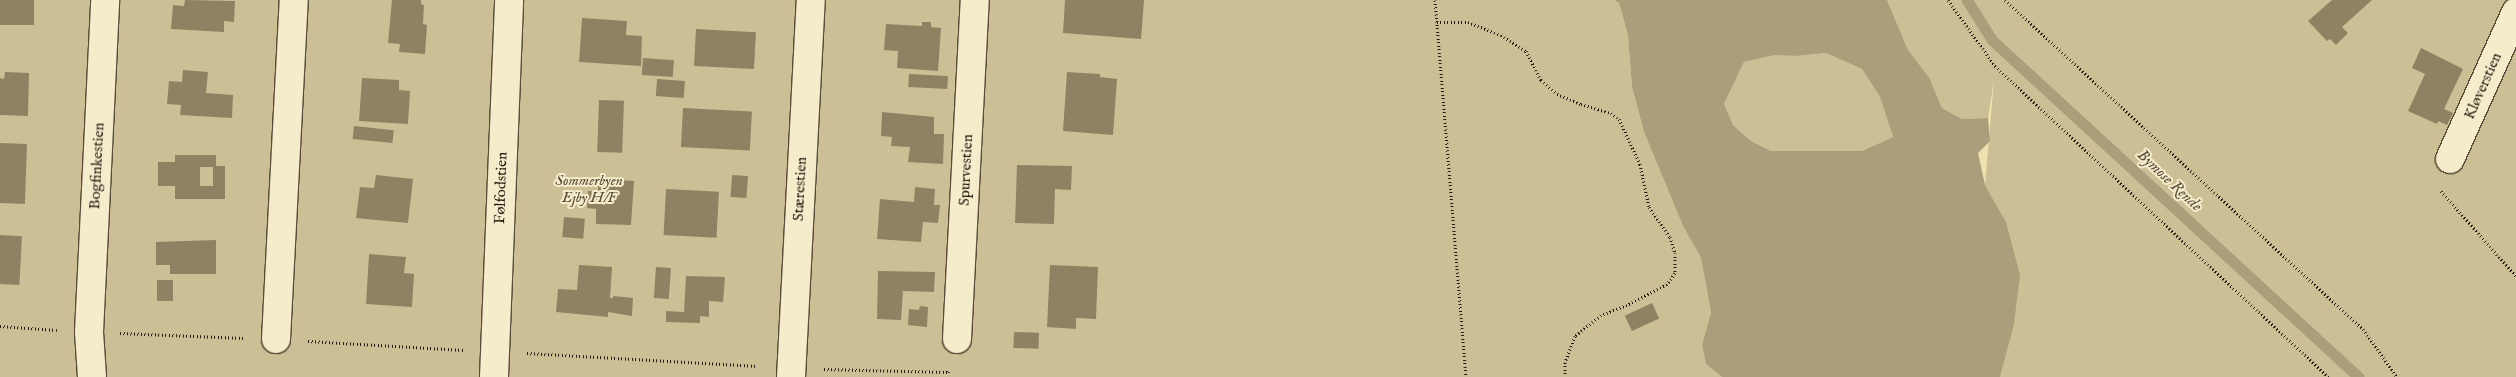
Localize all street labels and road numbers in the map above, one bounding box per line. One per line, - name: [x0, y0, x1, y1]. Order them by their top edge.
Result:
- street label: Kløverstien: [2460, 50, 2506, 122]
- street label: Bogfinkestien: [86, 122, 108, 210]
- street label: Spurvestien: [955, 134, 977, 206]
- street label: Følfodstien: [491, 152, 511, 224]
- street label: Stærestien: [789, 156, 811, 222]

